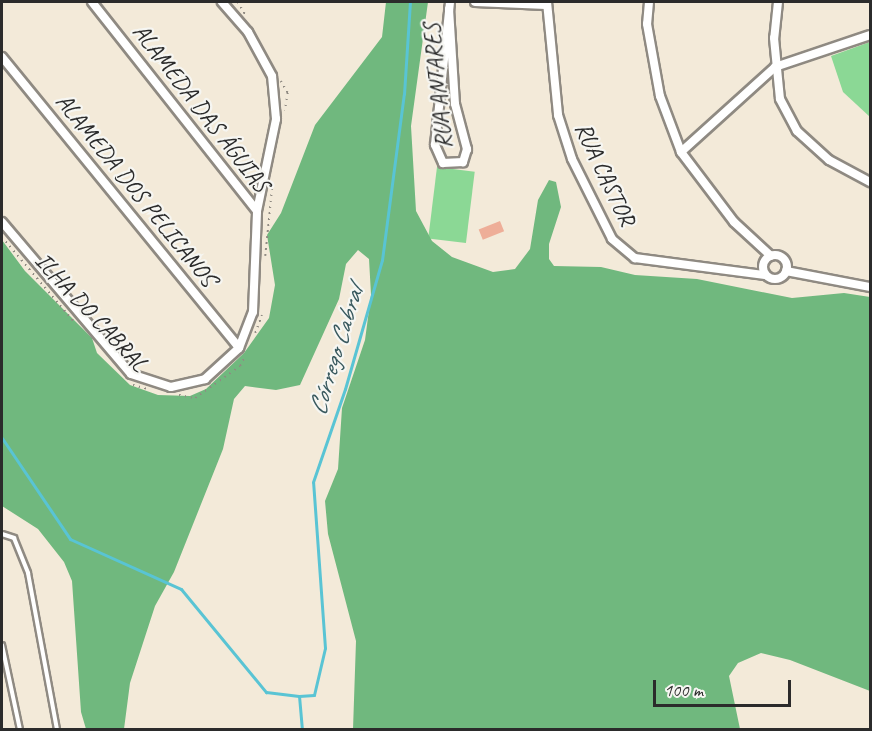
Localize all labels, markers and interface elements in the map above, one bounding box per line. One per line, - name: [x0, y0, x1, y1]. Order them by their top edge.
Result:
- street label: ALAMEDA DAS ÁGUIAS: [127, 18, 275, 198]
- street label: RUA ANTARES: [417, 22, 459, 150]
- street label: ALAMEDA DOS PELICANOS: [49, 87, 223, 293]
- street label: RUA CASTOR: [568, 118, 642, 230]
- street label: ILHA DO CABRAL: [29, 247, 153, 377]
- water label: Córrego Cabral: [302, 283, 370, 419]
- scale bar: [656, 668, 794, 706]
- text: 100 m: [664, 679, 703, 701]

